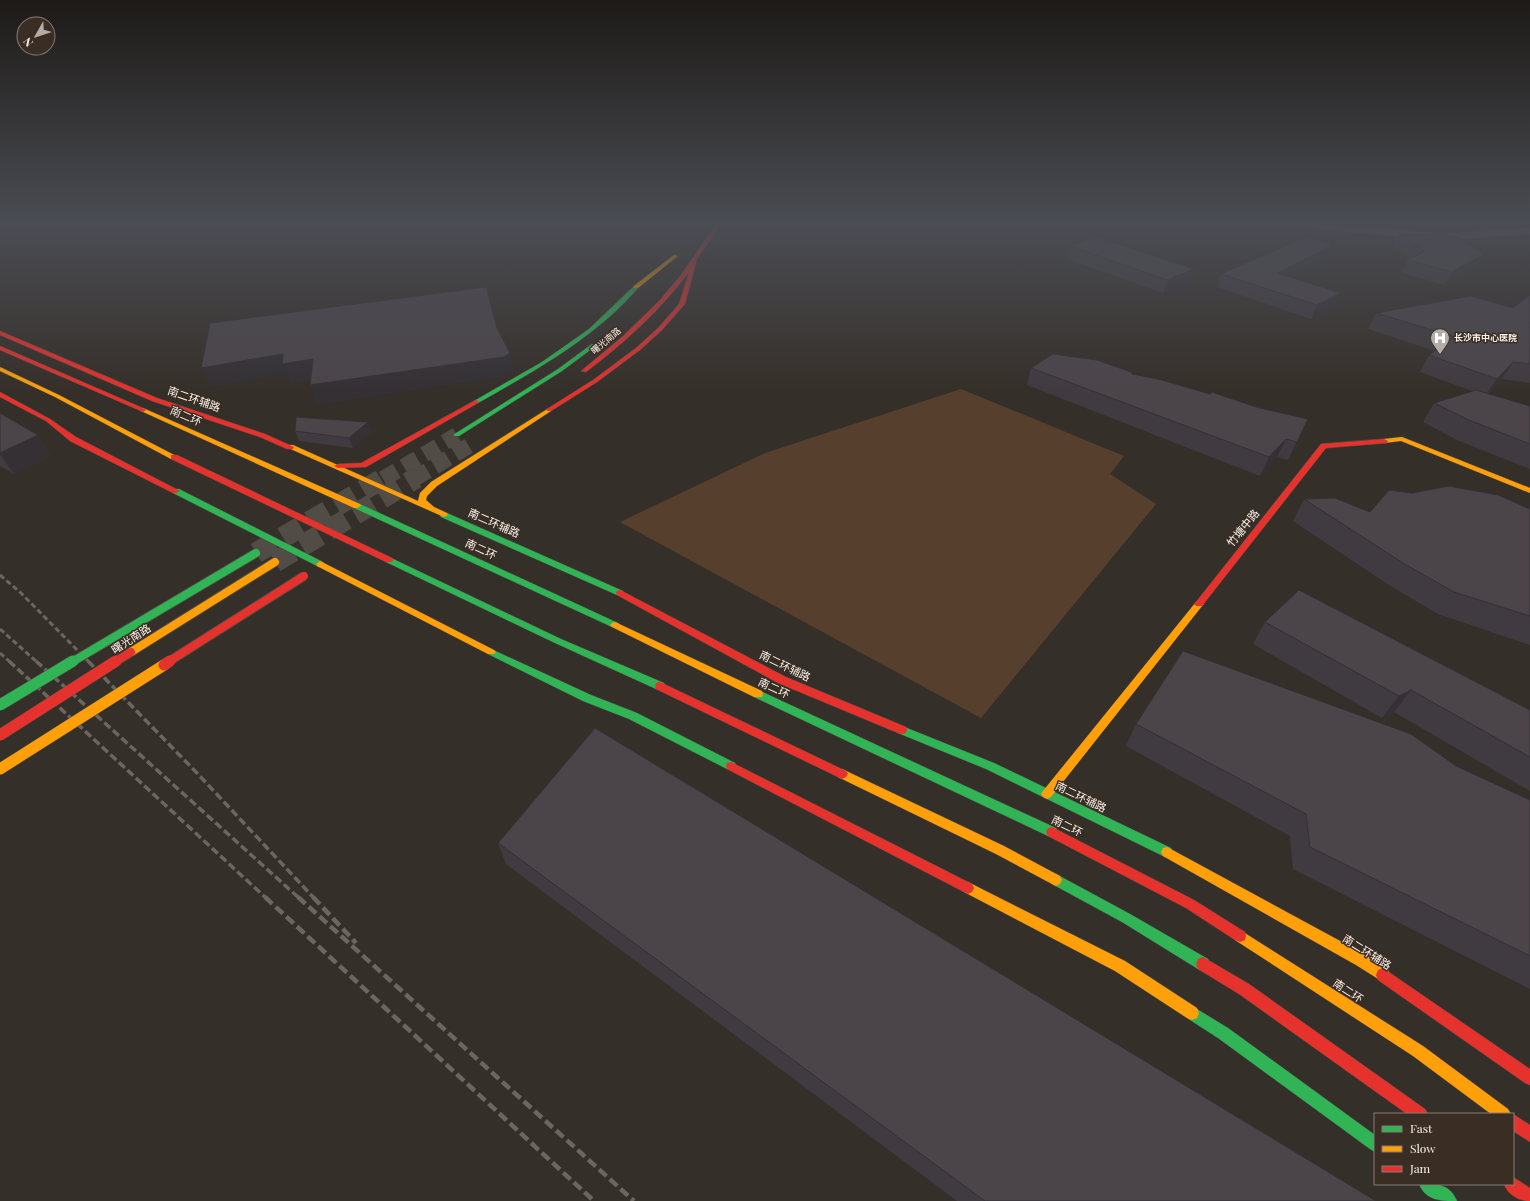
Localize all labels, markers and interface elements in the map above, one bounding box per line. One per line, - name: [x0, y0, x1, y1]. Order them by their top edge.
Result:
- north arrow: [16, 16, 56, 56]
- text: N: [19, 35, 36, 50]
- street label: 曙光南路: [588, 324, 623, 356]
- hospital icon: 长沙市中心医院: [1429, 327, 1451, 355]
- place label: 长沙市中心医院: [1454, 331, 1517, 343]
- street label: 南二环辅路: [166, 384, 222, 414]
- street label: 南二环: [168, 403, 204, 429]
- street label: 南二环辅路: [466, 505, 522, 541]
- street label: 竹塘中路: [1223, 506, 1262, 550]
- street label: 南二环: [463, 535, 499, 562]
- street label: 曙光南路: [108, 620, 153, 657]
- street label: 南二环辅路: [757, 647, 813, 684]
- street label: 南二环: [756, 674, 792, 701]
- street label: 南二环辅路: [1053, 778, 1109, 815]
- street label: 南二环: [1049, 812, 1085, 840]
- street label: 南二环辅路: [1340, 931, 1395, 973]
- street label: 南二环: [1330, 975, 1366, 1006]
- legend: [1374, 1113, 1514, 1185]
- text: Fast: [1410, 1120, 1433, 1136]
- text: Slow: [1410, 1140, 1436, 1156]
- text: Jam: [1409, 1160, 1431, 1176]

